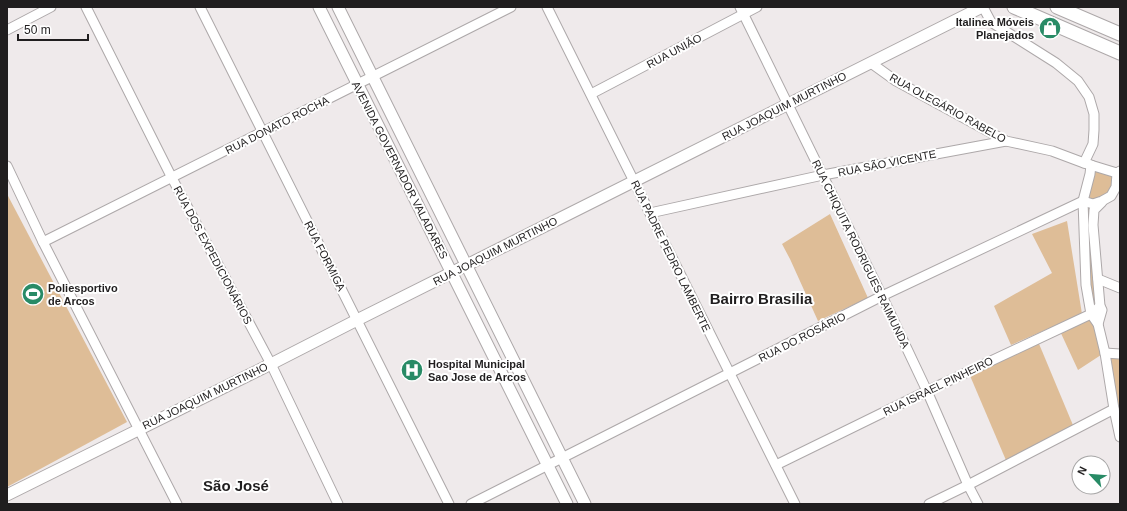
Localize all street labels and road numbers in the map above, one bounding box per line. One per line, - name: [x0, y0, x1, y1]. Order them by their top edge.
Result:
- street label: RUA UNIÃO: [644, 31, 704, 71]
- street label: RUA JOAQUIM MURTINHO: [720, 69, 849, 143]
- street label: RUA OLEGÁRIO RABELO: [888, 71, 1009, 145]
- street label: AVENIDA GOVERNADOR VALADARES: [350, 79, 450, 261]
- street label: RUA DONATO ROCHA: [223, 93, 331, 156]
- street label: RUA SÃO VICENTE: [837, 148, 937, 178]
- street label: RUA CHIQUITA RODRIGUES RAIMUNDA: [810, 158, 912, 351]
- street label: RUA PADRE PEDRO LAMBERTE: [629, 178, 713, 334]
- street label: RUA DOS EXPEDICIONÁRIOS: [171, 184, 255, 326]
- street label: RUA JOAQUIM MURTINHO: [431, 214, 560, 288]
- street label: RUA FORMIGA: [302, 219, 348, 294]
- street label: RUA DO ROSÁRIO: [757, 310, 848, 364]
- street label: RUA ISRAEL PINHEIRO: [881, 354, 995, 418]
- street label: RUA JOAQUIM MURTINHO: [140, 360, 270, 432]

